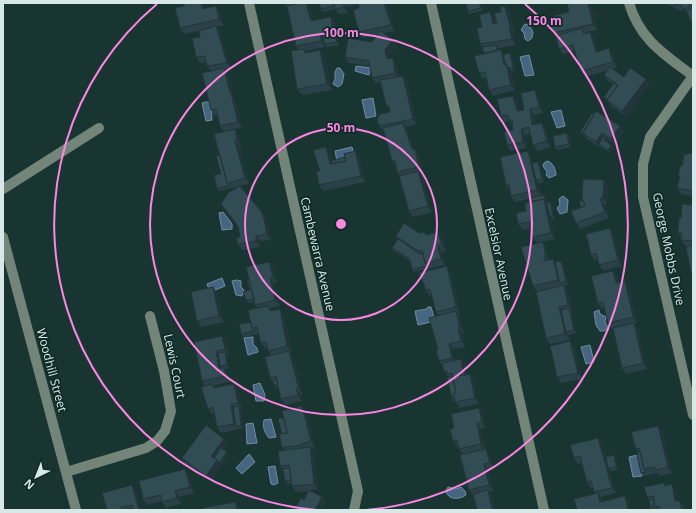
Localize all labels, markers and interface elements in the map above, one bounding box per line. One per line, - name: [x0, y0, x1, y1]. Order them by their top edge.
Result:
- text: 150 m: [526, 12, 562, 29]
- text: 100 m: [323, 24, 359, 41]
- text: 50 m: [327, 119, 355, 136]
- street label: George Mobbs Drive: [649, 191, 689, 307]
- street label: Cambewarra Avenue: [297, 195, 339, 313]
- street label: Excelsior Avenue: [481, 206, 517, 302]
- centre of rings: [334, 217, 348, 231]
- street label: Woodhill Street: [33, 326, 71, 414]
- street label: Lewis Court: [160, 332, 190, 400]
- north arrow: [16, 457, 56, 497]
- text: N: [20, 476, 37, 493]

